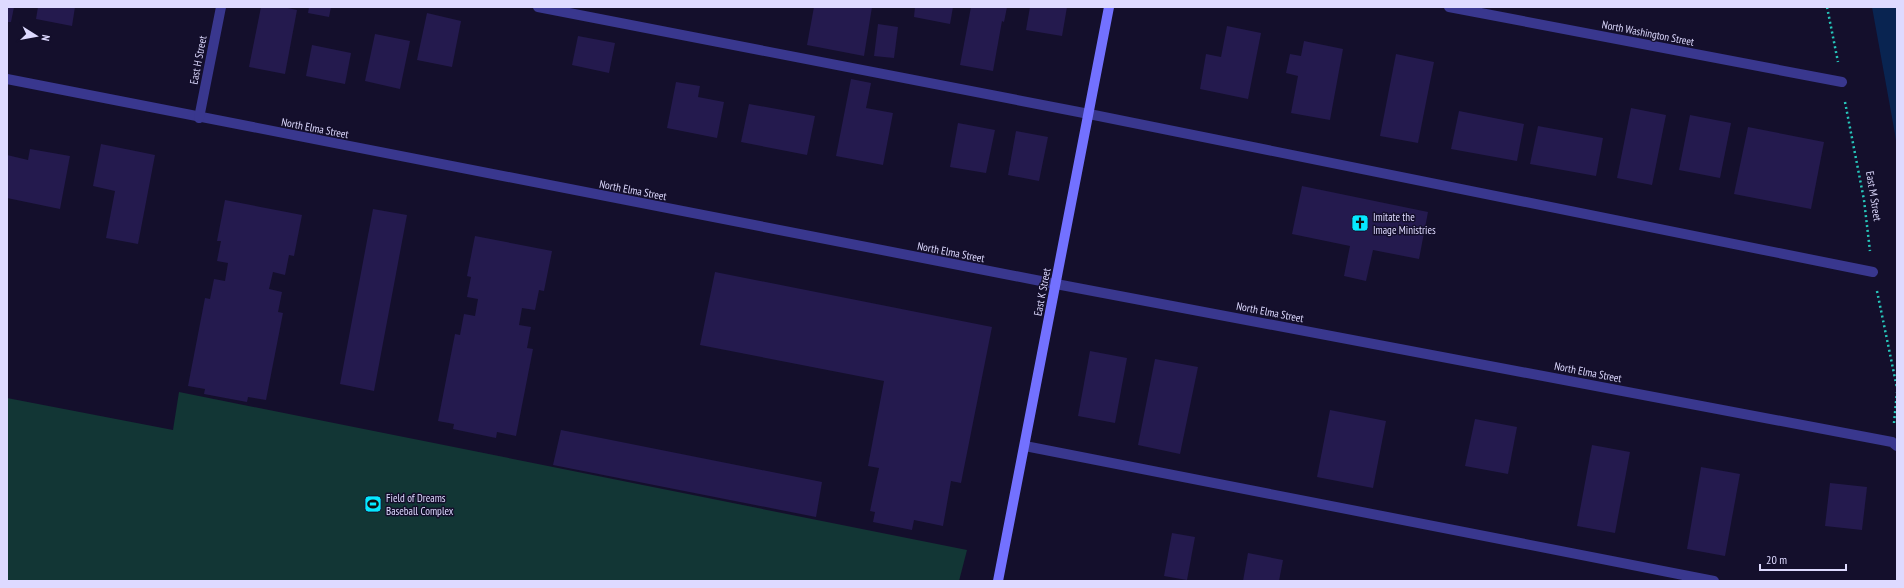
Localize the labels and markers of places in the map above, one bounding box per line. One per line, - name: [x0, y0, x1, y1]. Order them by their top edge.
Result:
- place label: Imitate the Image Ministries: [1373, 210, 1436, 237]
- church icon: Imitate the Image Ministries: [1350, 213, 1370, 233]
- place label: Field of Dreams Baseball Complex: [386, 491, 454, 518]
- sports icon: Field of Dreams Baseball Complex: [363, 494, 383, 514]

